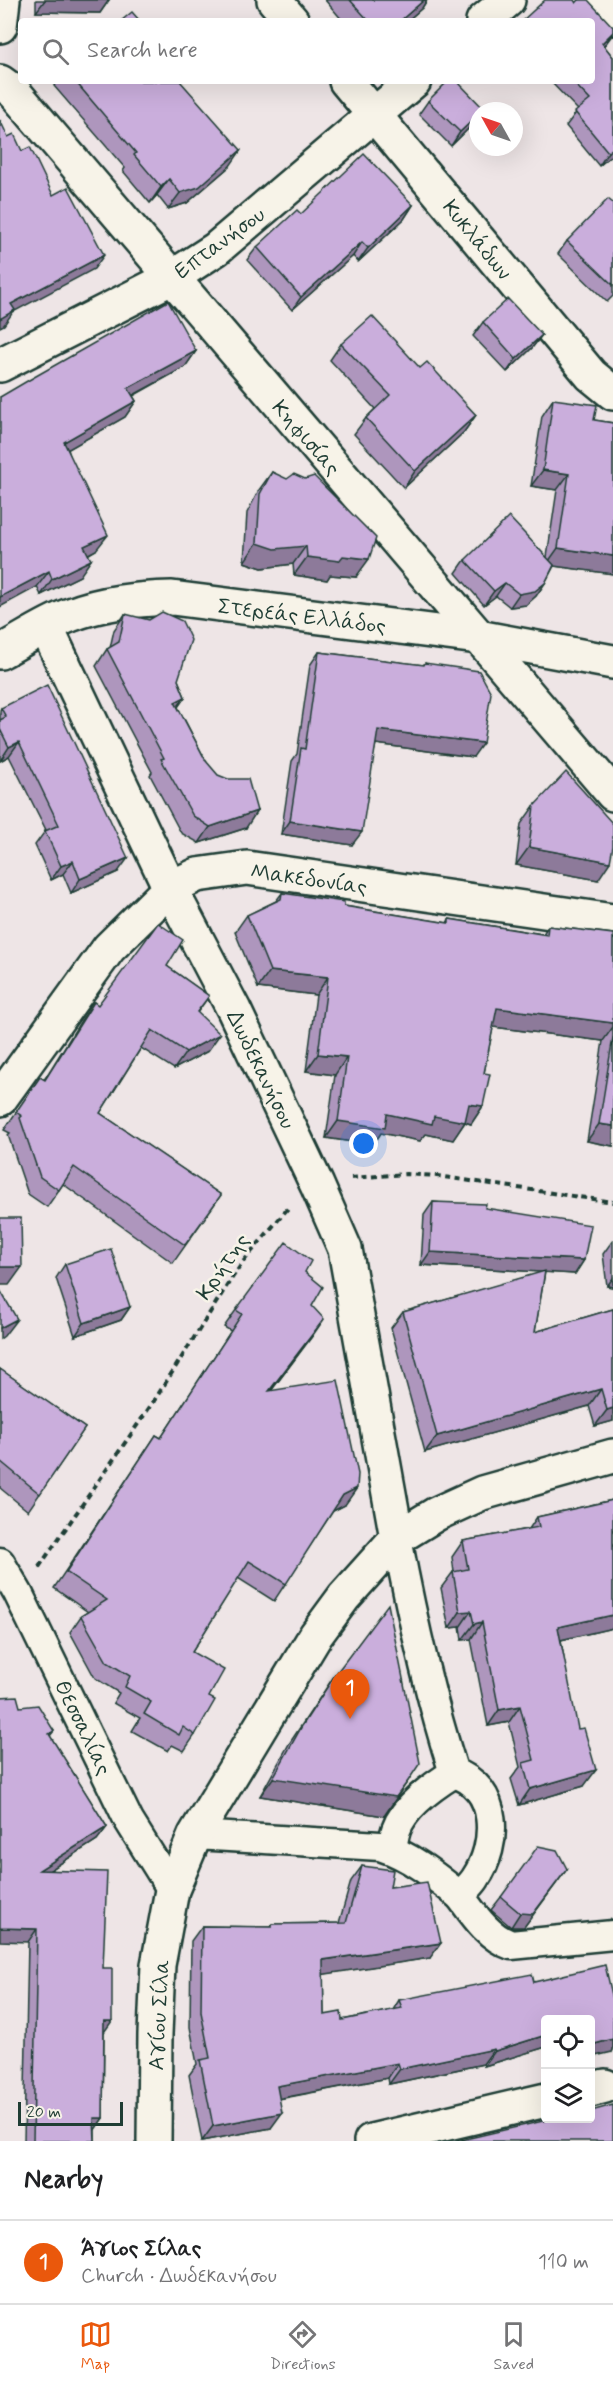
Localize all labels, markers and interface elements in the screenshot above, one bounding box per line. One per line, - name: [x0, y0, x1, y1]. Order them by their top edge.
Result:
- search box: [18, 18, 595, 84]
- icon: search: [39, 35, 72, 68]
- text: Search here: [87, 37, 198, 65]
- north arrow: [469, 102, 523, 156]
- street label: Κυκλάδων: [436, 194, 518, 286]
- street label: Επτανήσου: [169, 201, 271, 286]
- street label: Κηφισίας: [265, 395, 346, 482]
- street label: Στερεάς Ελλάδος: [216, 593, 387, 641]
- street label: Μακεδονίας: [249, 858, 369, 902]
- street label: Δωδεκανήσου: [219, 1006, 301, 1134]
- your location: [349, 1129, 378, 1158]
- street label: Κρήτης: [191, 1228, 257, 1306]
- pin: 1: [330, 1670, 370, 1719]
- street label: Θεσσαλίας: [47, 1676, 117, 1780]
- street label: Αγίου Σίλα: [143, 1959, 177, 2071]
- map controls: [541, 2015, 595, 2123]
- button: locate: [541, 2015, 595, 2069]
- button: layers: [541, 2069, 595, 2123]
- scale bar: [18, 2099, 123, 2126]
- text: 20 m: [27, 2102, 61, 2123]
- text: Nearby: [24, 2163, 103, 2197]
- text: Άγιος Σίλας: [81, 2235, 201, 2263]
- text: 1: [39, 2249, 48, 2276]
- text: 110 m: [538, 2249, 589, 2276]
- text: Church · Δωδεκανήσου: [81, 2263, 277, 2290]
- tab: Map: [79, 2318, 112, 2375]
- tab: Directions: [270, 2318, 336, 2375]
- tab: Saved: [494, 2318, 534, 2375]

